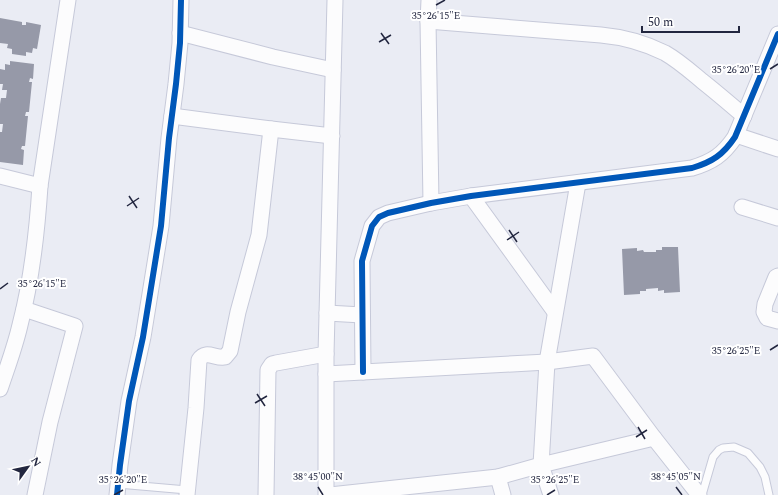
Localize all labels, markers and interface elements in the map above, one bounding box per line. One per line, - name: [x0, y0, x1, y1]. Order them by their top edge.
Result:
- text: 35°26'15"E: [412, 8, 460, 24]
- scale bar: [642, 8, 739, 34]
- text: 50 m: [648, 13, 673, 32]
- text: 35°26'20"E: [712, 62, 760, 78]
- text: 35°26'15"E: [18, 276, 66, 292]
- text: 35°26'25"E: [712, 343, 760, 359]
- north arrow: [8, 447, 48, 487]
- text: N: [26, 453, 46, 470]
- text: 38°45'00"N: [293, 469, 343, 485]
- text: 38°45'05"N: [651, 469, 701, 485]
- text: 35°26'20"E: [99, 472, 147, 488]
- text: 35°26'25"E: [531, 472, 579, 488]

